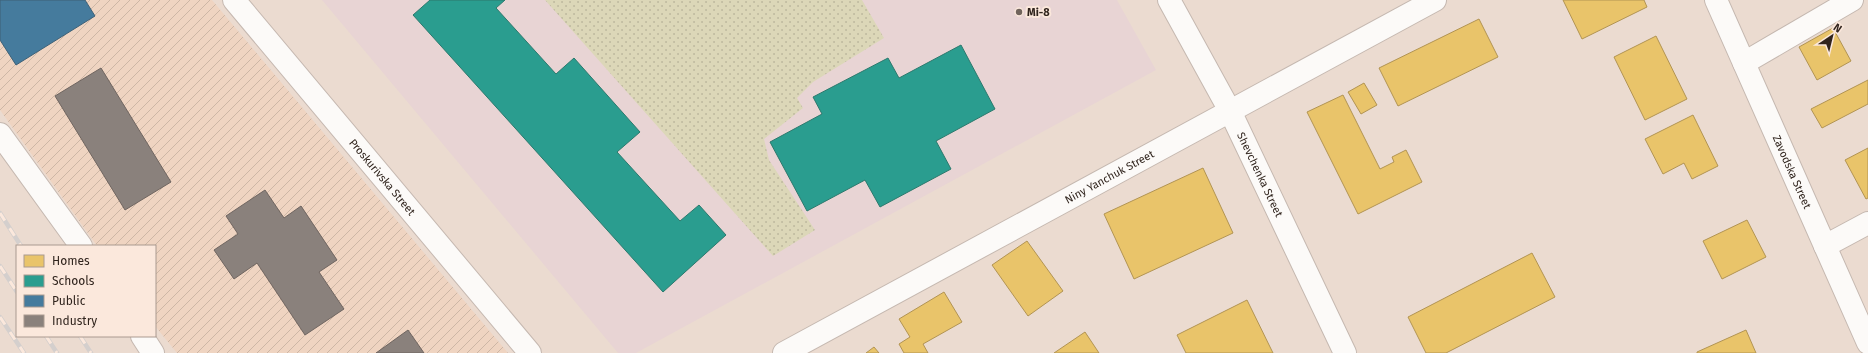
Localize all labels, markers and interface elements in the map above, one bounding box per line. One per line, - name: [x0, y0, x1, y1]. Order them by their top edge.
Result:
- place label: Mi-8: [1027, 6, 1050, 19]
- marker: Mi-8: [1014, 7, 1024, 17]
- north arrow: [1812, 16, 1852, 56]
- text: N: [1831, 21, 1844, 36]
- street label: Shevchenka Street: [1234, 130, 1285, 219]
- street label: Zavodska Street: [1770, 133, 1814, 211]
- street label: Proskurivska Street: [346, 136, 418, 218]
- street label: Niny Yanchuk Street: [1063, 148, 1156, 207]
- legend: [16, 245, 156, 337]
- text: Homes: [52, 254, 90, 268]
- text: Schools: [52, 274, 95, 288]
- text: Public: [52, 294, 86, 308]
- text: Industry: [52, 314, 97, 328]

